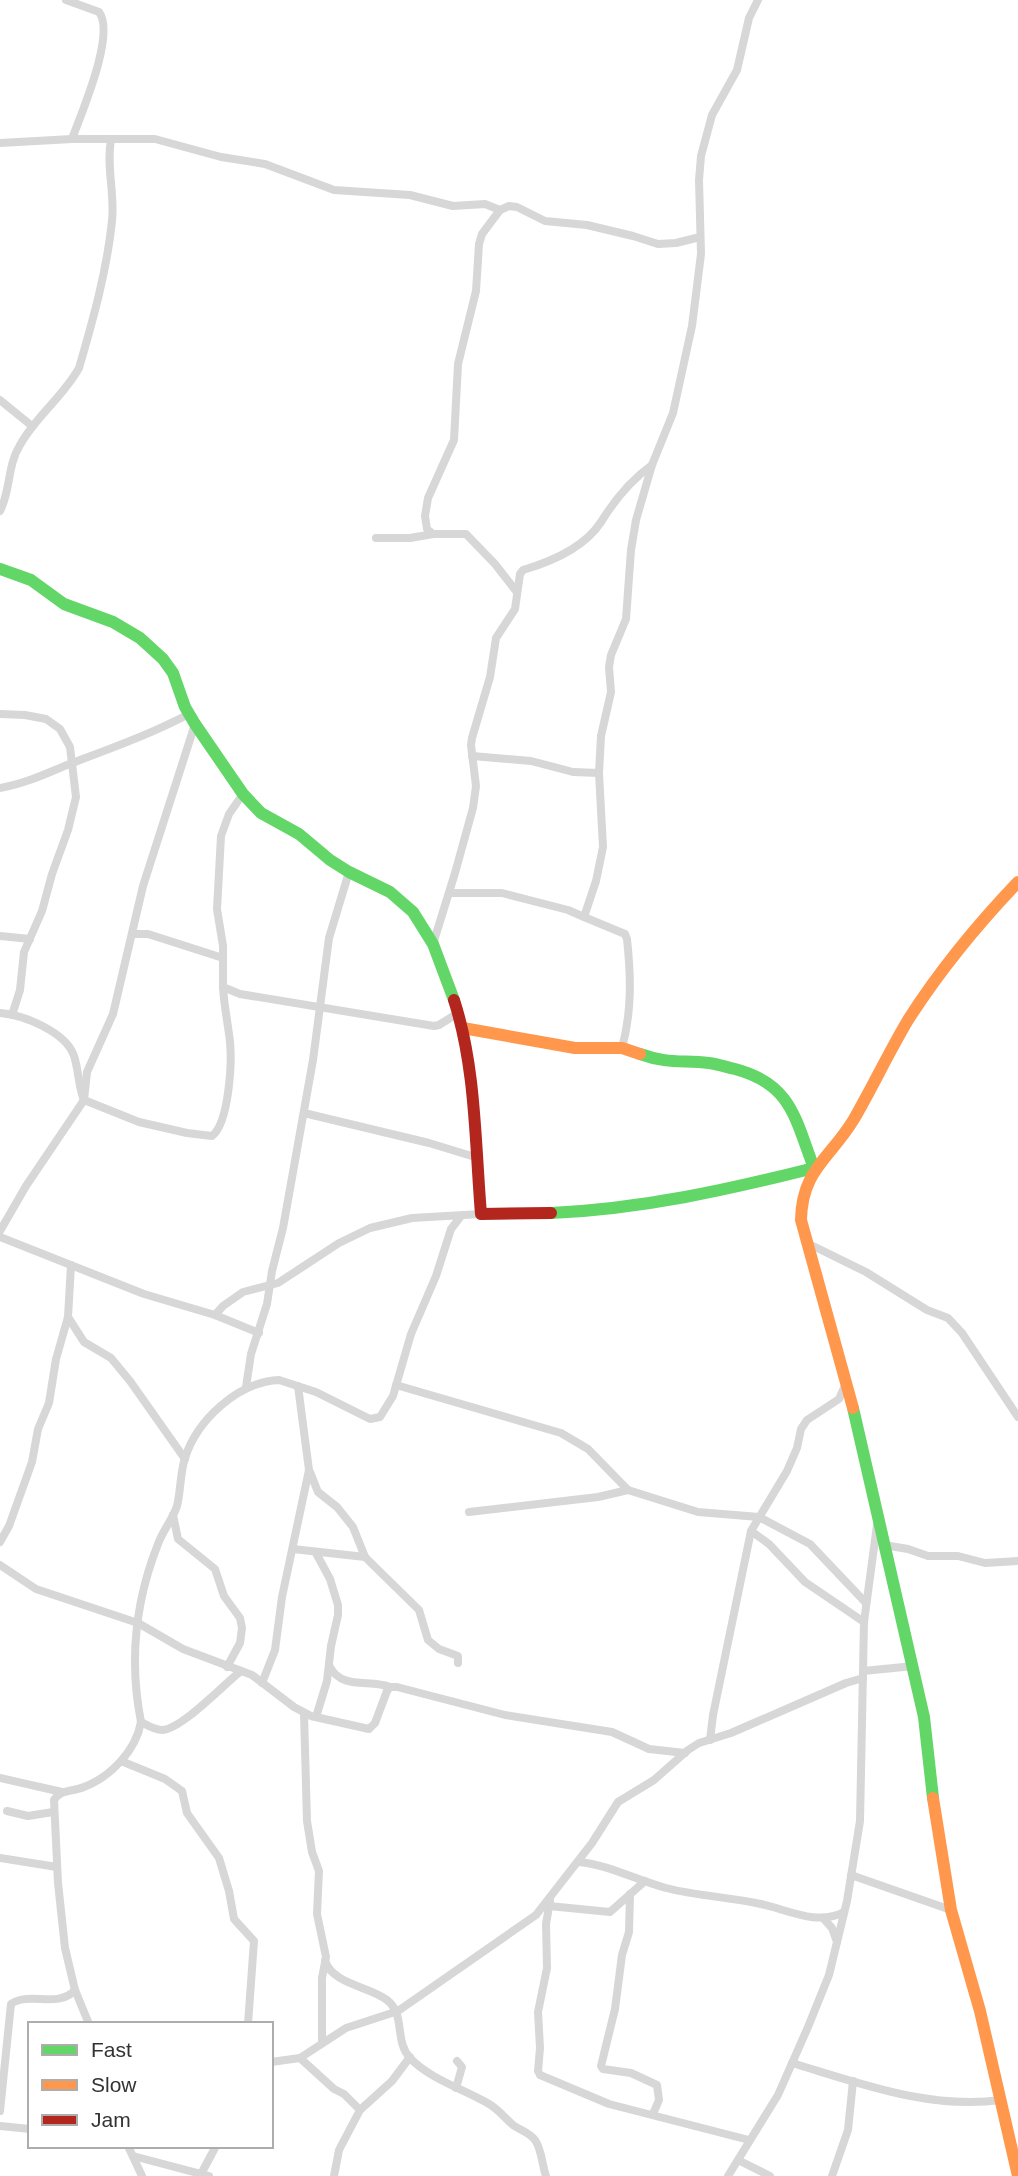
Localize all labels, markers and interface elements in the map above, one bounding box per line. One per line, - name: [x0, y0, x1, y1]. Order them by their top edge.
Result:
- legend: [28, 2022, 273, 2148]
- text: Fast: [91, 2038, 132, 2061]
- text: Slow: [91, 2073, 137, 2096]
- text: Jam: [91, 2108, 131, 2131]

